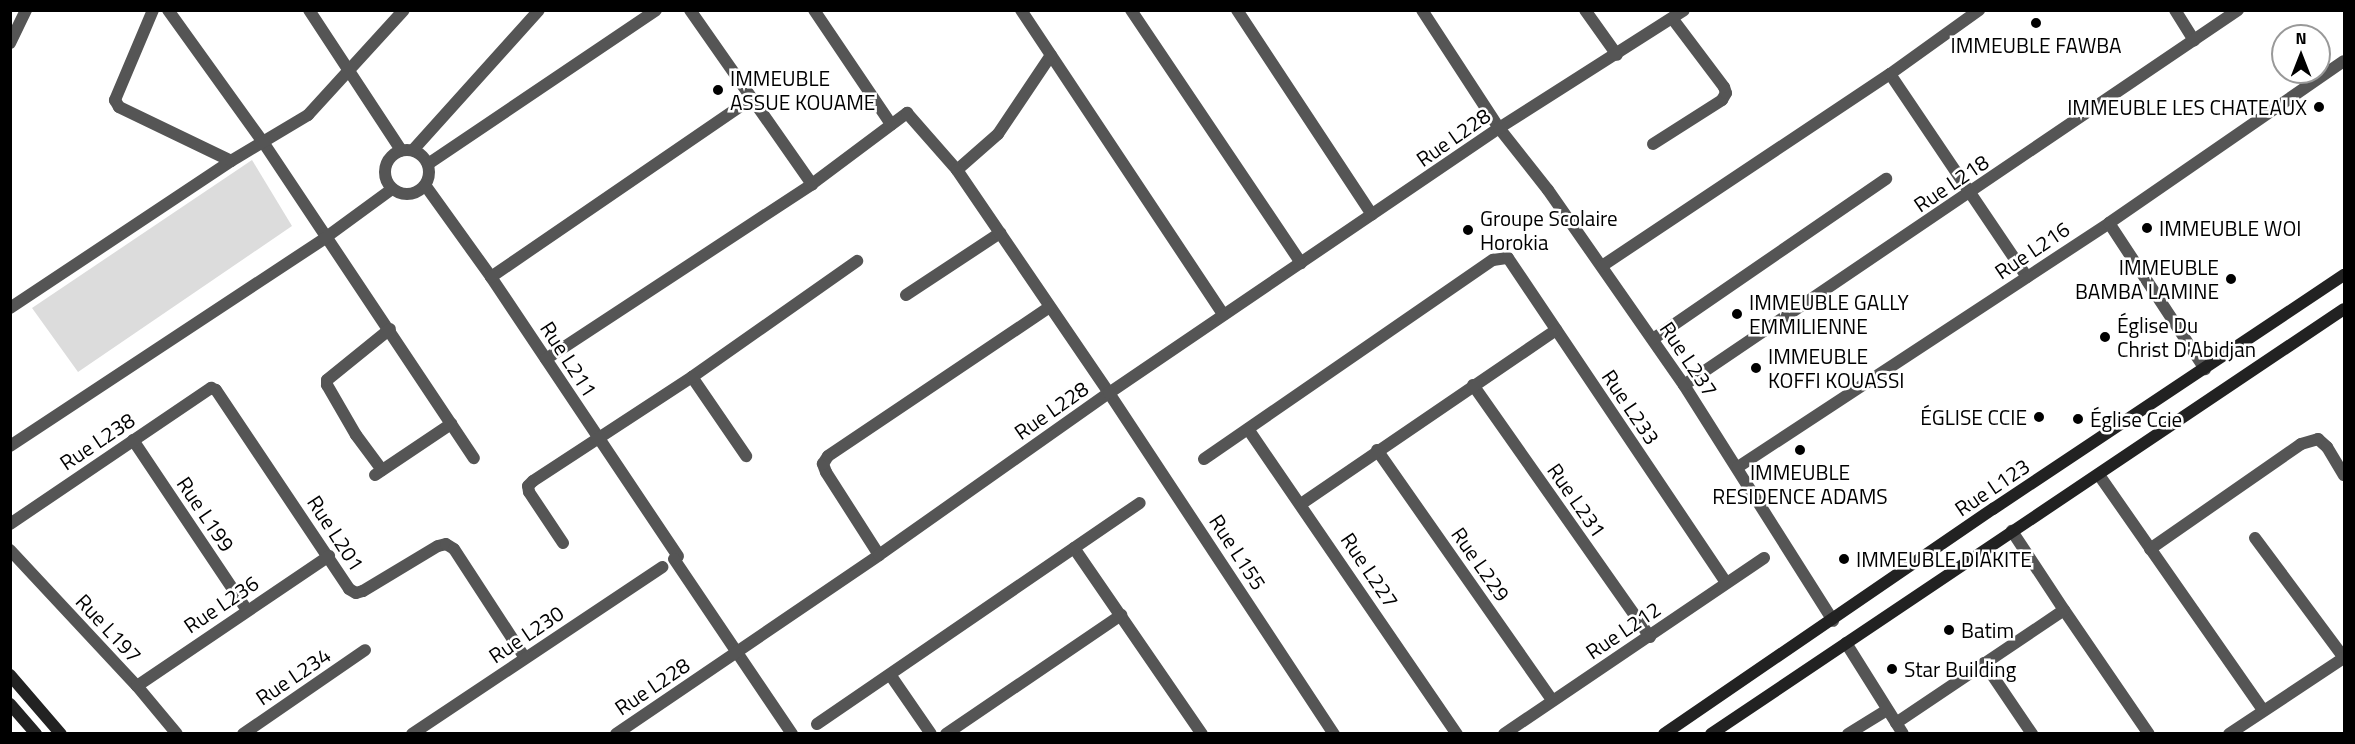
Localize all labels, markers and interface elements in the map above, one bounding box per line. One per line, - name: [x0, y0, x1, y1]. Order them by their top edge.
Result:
- marker: IMMEUBLE FAWBA: [2029, 16, 2043, 30]
- north arrow: [2271, 24, 2331, 84]
- text: N: [2295, 26, 2307, 50]
- place label: IMMEUBLE FAWBA: [1950, 32, 2122, 58]
- place label: IMMEUBLE ASSUE KOUAME: [730, 65, 875, 115]
- marker: IMMEUBLE ASSUE KOUAME: [711, 83, 725, 97]
- place label: IMMEUBLE LES CHATEAUX: [2067, 94, 2307, 120]
- marker: IMMEUBLE LES CHATEAUX: [2312, 100, 2326, 114]
- street label: Rue L228: [1411, 102, 1495, 172]
- street label: Rue L218: [1909, 149, 1993, 217]
- place label: Groupe Scolaire Horokia: [1480, 205, 1618, 255]
- place label: IMMEUBLE WOI: [2159, 215, 2301, 241]
- street label: Rue L216: [1990, 216, 2074, 284]
- marker: IMMEUBLE WOI: [2140, 221, 2154, 235]
- marker: Groupe Scolaire Horokia: [1461, 223, 1475, 237]
- place label: IMMEUBLE BAMBA LAMINE: [2075, 254, 2219, 304]
- marker: IMMEUBLE BAMBA LAMINE: [2224, 272, 2238, 286]
- place label: IMMEUBLE GALLY EMMILIENNE: [1749, 289, 1909, 339]
- marker: IMMEUBLE GALLY EMMILIENNE: [1730, 307, 1744, 321]
- place label: Église Du Christ D'Abidjan: [2117, 312, 2256, 362]
- street label: Rue L211: [535, 317, 603, 401]
- street label: Rue L237: [1655, 317, 1723, 401]
- marker: Église Du Christ D'Abidjan: [2098, 330, 2112, 344]
- place label: IMMEUBLE KOFFI KOUASSI: [1768, 343, 1904, 393]
- marker: IMMEUBLE KOFFI KOUASSI: [1749, 361, 1763, 375]
- street label: Rue L233: [1597, 365, 1665, 449]
- street label: Rue L228: [1009, 375, 1093, 445]
- place label: ÉGLISE CCIE: [1920, 404, 2027, 430]
- place label: Église Ccie: [2090, 406, 2182, 432]
- street label: Rue L238: [55, 407, 139, 475]
- marker: ÉGLISE CCIE: [2032, 410, 2046, 424]
- marker: Église Ccie: [2071, 412, 2085, 426]
- marker: IMMEUBLE RESIDENCE ADAMS: [1793, 443, 1807, 457]
- street label: Rue L123: [1950, 453, 2034, 521]
- street label: Rue L231: [1542, 458, 1612, 542]
- place label: IMMEUBLE RESIDENCE ADAMS: [1712, 459, 1888, 509]
- street label: Rue L199: [172, 472, 240, 556]
- street label: Rue L201: [302, 491, 370, 575]
- street label: Rue L155: [1204, 510, 1272, 594]
- street label: Rue L229: [1446, 522, 1516, 606]
- street label: Rue L227: [1336, 528, 1404, 612]
- place label: IMMEUBLE DIAKITE: [1856, 546, 2032, 572]
- marker: IMMEUBLE DIAKITE: [1837, 552, 1851, 566]
- street label: Rue L236: [179, 570, 263, 638]
- street label: Rue L197: [71, 588, 147, 668]
- street label: Rue L212: [1581, 596, 1665, 664]
- street label: Rue L230: [484, 600, 568, 668]
- place label: Batim: [1961, 617, 2014, 643]
- marker: Batim: [1942, 623, 1956, 637]
- street label: Rue L234: [251, 642, 335, 710]
- street label: Rue L228: [610, 652, 694, 720]
- place label: Star Building: [1904, 656, 2016, 682]
- marker: Star Building: [1885, 662, 1899, 676]

